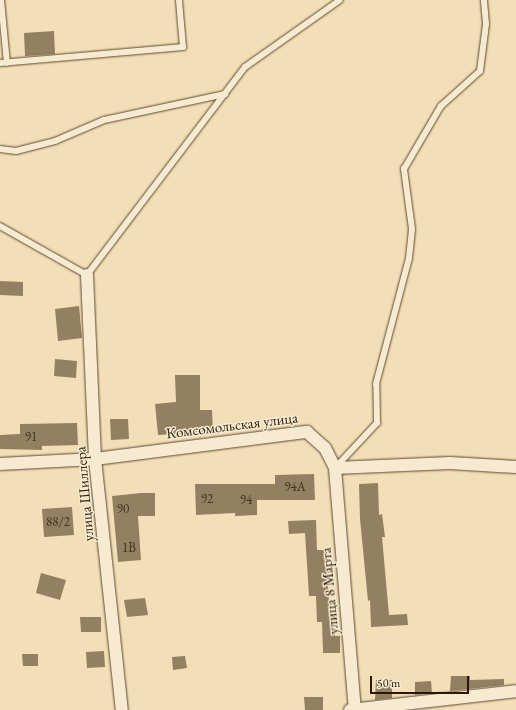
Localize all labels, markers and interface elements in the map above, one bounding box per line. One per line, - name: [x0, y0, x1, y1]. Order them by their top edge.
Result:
- street label: Комсомольская улица: [165, 408, 299, 442]
- house number: 91: [25, 429, 37, 445]
- street label: улица Шиллера: [71, 446, 97, 542]
- house number: 94А: [284, 479, 306, 495]
- house number: 92: [201, 491, 213, 507]
- house number: 94: [240, 492, 252, 508]
- house number: 90: [117, 501, 129, 517]
- house number: 88/2: [46, 514, 70, 530]
- house number: 1В: [122, 540, 136, 556]
- street label: улица 8 Марта: [316, 547, 342, 635]
- scale bar: [372, 668, 471, 694]
- text: 50 m: [377, 675, 400, 691]

